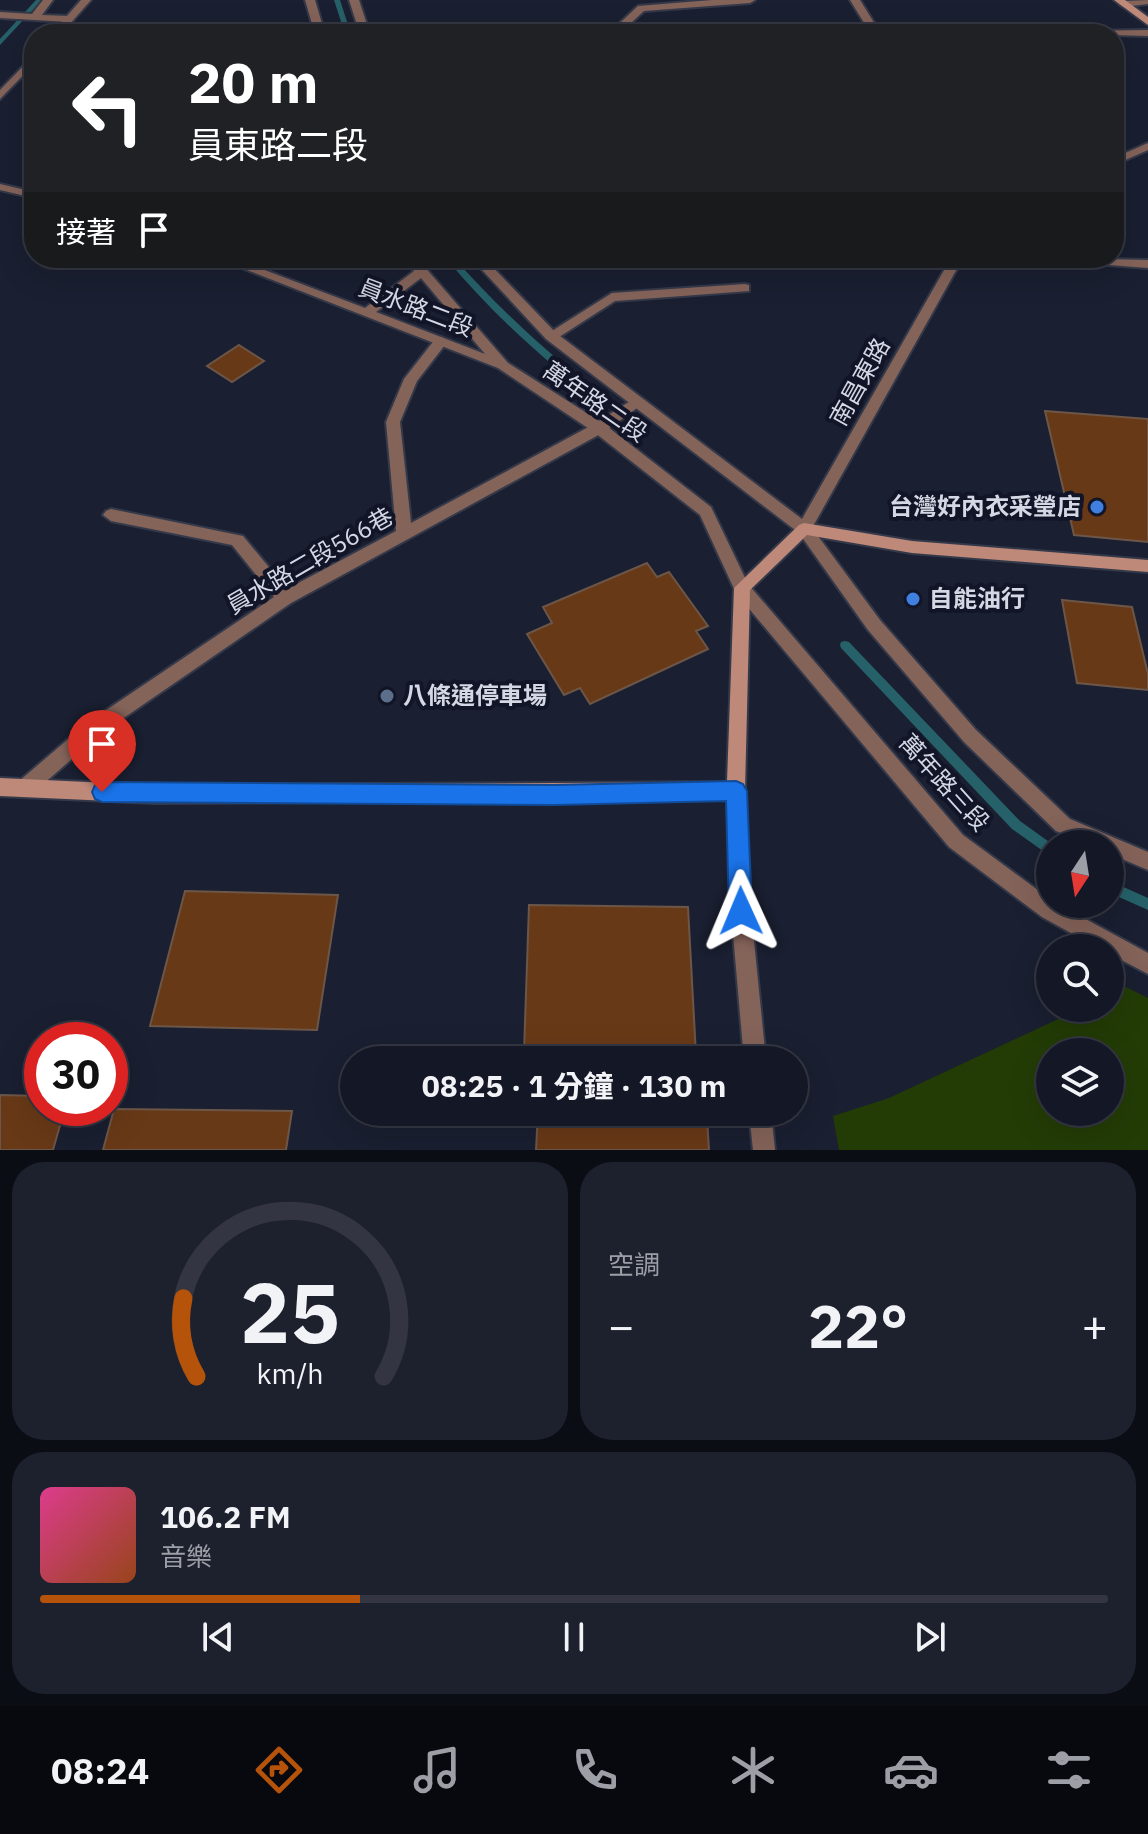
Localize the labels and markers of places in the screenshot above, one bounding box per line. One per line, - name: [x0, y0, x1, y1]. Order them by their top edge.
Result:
- place label: 台灣好內衣采瑩店: [889, 490, 1081, 522]
- marker: 台灣好內衣采瑩店: [1088, 498, 1106, 516]
- place label: 自能油行: [929, 582, 1025, 614]
- marker: 自能油行: [904, 590, 922, 608]
- place label: 八條通停車場: [403, 679, 547, 711]
- marker: 八條通停車場: [378, 687, 396, 705]
- pin: [68, 710, 136, 792]

